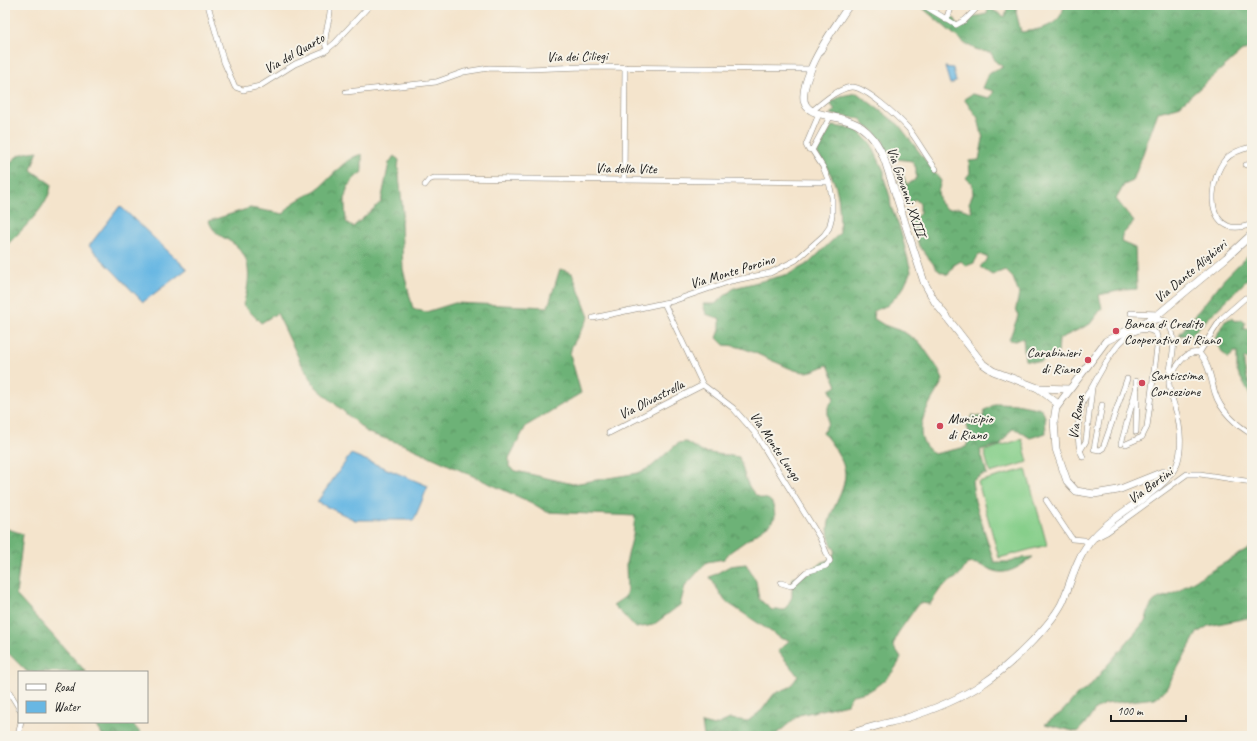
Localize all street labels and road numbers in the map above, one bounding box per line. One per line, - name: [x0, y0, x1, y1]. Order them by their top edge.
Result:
- street label: Via del Quarto: [261, 29, 328, 77]
- street label: Via dei Ciliegi: [546, 47, 610, 66]
- street label: Via Giovanni XXIII: [883, 145, 931, 242]
- street label: Via della Vite: [595, 159, 658, 178]
- street label: Via Dante Alighieri: [1151, 235, 1232, 307]
- street label: Via Monte Porcino: [688, 250, 777, 292]
- street label: Via Olivastrella: [616, 375, 688, 423]
- street label: Via Roma: [1065, 393, 1088, 440]
- street label: Via Monte Lungo: [746, 408, 806, 485]
- street label: Via Bertini: [1124, 462, 1178, 507]

